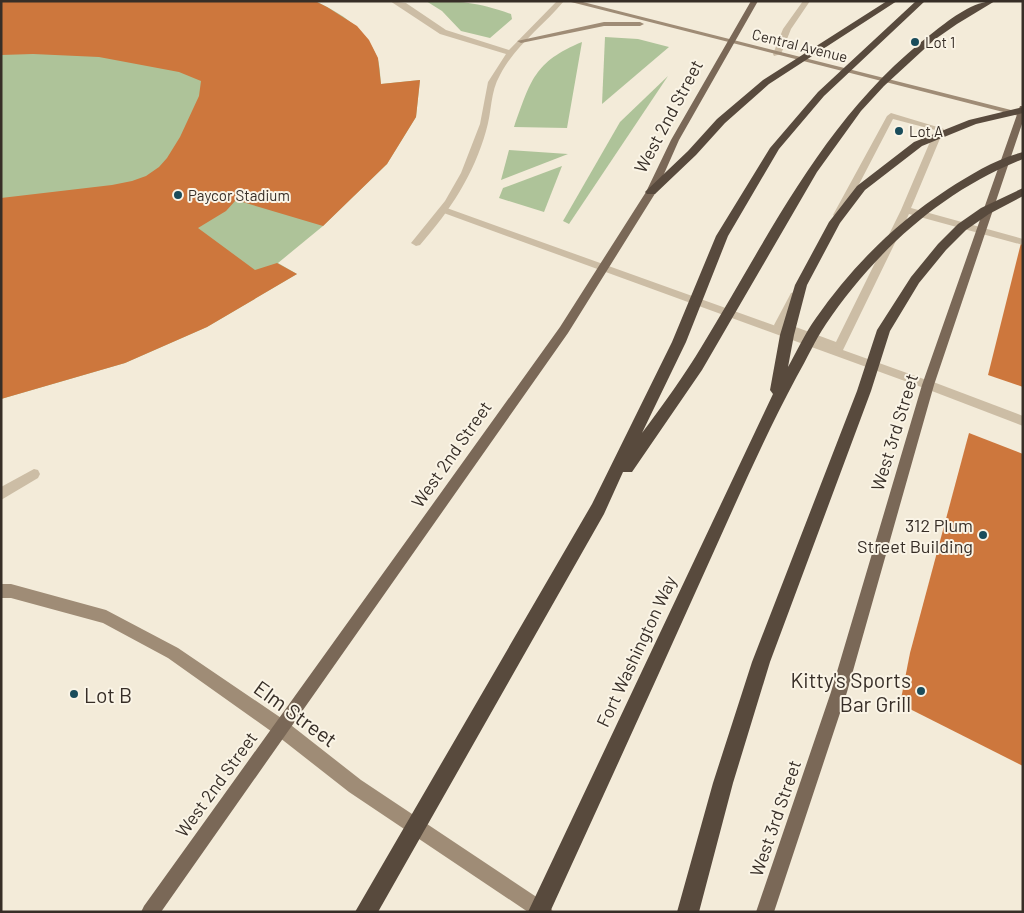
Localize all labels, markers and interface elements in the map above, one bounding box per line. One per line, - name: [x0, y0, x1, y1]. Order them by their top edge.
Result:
- street label: Central Avenue: [750, 24, 850, 66]
- place label: Lot 1: [925, 33, 955, 51]
- marker: Lot 1: [909, 36, 921, 48]
- street label: West 2nd Street: [629, 56, 707, 176]
- place label: Lot A: [909, 122, 943, 140]
- marker: Lot A: [893, 125, 905, 137]
- place label: Paycor Stadium: [188, 186, 290, 204]
- marker: Paycor Stadium: [172, 189, 184, 201]
- street label: West 3rd Street: [866, 371, 922, 493]
- street label: West 2nd Street: [406, 397, 496, 511]
- place label: 312 Plum Street Building: [857, 514, 973, 557]
- marker: 312 Plum Street Building: [977, 529, 989, 541]
- street label: Fort Washington Way: [591, 572, 681, 730]
- place label: Kitty's Sports Bar Grill: [791, 667, 911, 716]
- street label: Elm Street: [250, 675, 342, 751]
- place label: Lot B: [84, 682, 132, 707]
- marker: Kitty's Sports Bar Grill: [915, 685, 927, 697]
- marker: Lot B: [68, 688, 80, 700]
- street label: West 2nd Street: [170, 727, 262, 841]
- street label: West 3rd Street: [745, 757, 805, 879]

